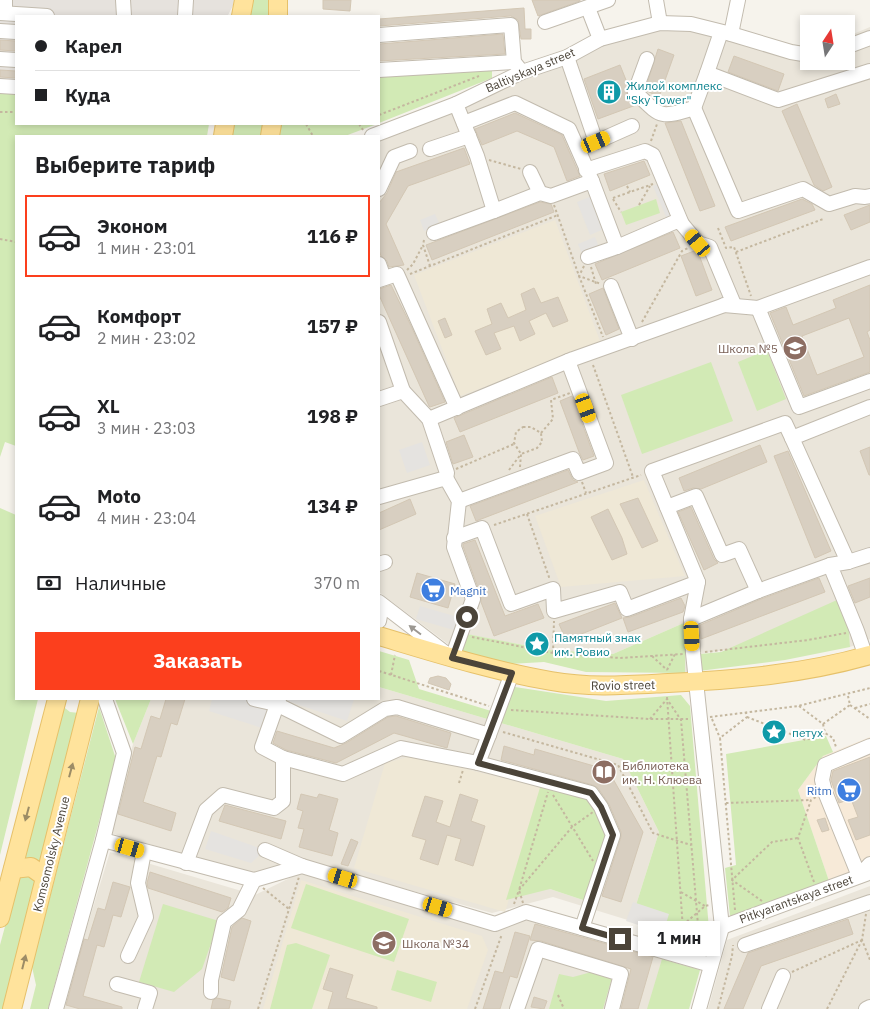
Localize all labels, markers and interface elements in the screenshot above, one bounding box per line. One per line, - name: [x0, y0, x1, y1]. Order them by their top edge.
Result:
- north arrow: [800, 15, 855, 70]
- map controls: [800, 15, 855, 70]
- text: Карел: [65, 34, 122, 58]
- street label: Baltiyskaya street: [483, 44, 577, 96]
- place label: Жилой комплекс "Sky Tower": [626, 78, 722, 107]
- building icon: Жилой комплекс "Sky Tower": [596, 79, 622, 105]
- text: Куда: [65, 83, 110, 107]
- car: [579, 129, 612, 155]
- text: Выберите тариф: [35, 150, 215, 179]
- icon: car: [37, 214, 82, 259]
- text: Эконом: [97, 214, 168, 238]
- text: 116 ₽: [307, 224, 358, 248]
- car: [682, 227, 713, 259]
- text: 1 мин · 23:01: [97, 238, 196, 258]
- icon: car: [37, 304, 82, 349]
- text: Комфорт: [97, 304, 181, 328]
- text: 157 ₽: [307, 314, 358, 338]
- text: 2 мин · 23:02: [97, 328, 196, 348]
- school or university icon: Школа №5: [782, 335, 808, 361]
- place label: Школа №5: [718, 341, 778, 356]
- car: [573, 391, 598, 425]
- icon: car: [37, 394, 82, 439]
- text: XL: [97, 394, 120, 418]
- text: 198 ₽: [307, 404, 358, 428]
- text: 3 мин · 23:03: [97, 418, 196, 438]
- icon: car: [37, 484, 82, 529]
- text: Moto: [97, 484, 141, 508]
- text: 134 ₽: [307, 494, 358, 518]
- text: 4 мин · 23:04: [97, 508, 196, 528]
- icon: cash: [35, 569, 63, 597]
- text: Наличные: [75, 571, 166, 595]
- text: 370 m: [313, 573, 360, 593]
- supermarket icon: Magnit: [420, 577, 446, 603]
- place label: Magnit: [450, 583, 487, 598]
- route start: [456, 606, 478, 628]
- car: [683, 621, 700, 651]
- one-way arrow: [408, 625, 422, 635]
- place label: Памятный знак им. Ровио: [554, 630, 641, 659]
- place icon: Памятный знак им. Ровио: [524, 631, 550, 657]
- button: Заказать: [35, 632, 360, 690]
- street label: Rovio street: [591, 677, 655, 693]
- place icon: петух: [761, 719, 787, 745]
- place label: петух: [792, 725, 823, 740]
- place label: Библиотека им. Н. Клюева: [622, 758, 702, 787]
- library icon: Библиотека им. Н. Клюева: [591, 759, 617, 785]
- one-way arrow: [68, 762, 76, 777]
- supermarket icon: Ritm: [836, 777, 862, 803]
- place label: Ritm: [807, 783, 832, 798]
- street label: Komsomolsky Avenue: [29, 794, 73, 913]
- one-way arrow: [23, 806, 31, 821]
- car: [113, 837, 146, 859]
- car: [326, 866, 359, 890]
- street label: Pitkyarantskaya street: [737, 871, 855, 927]
- car: [421, 895, 454, 919]
- callout: 1 мин: [638, 922, 720, 956]
- route end: [609, 928, 631, 950]
- text: 1 мин: [657, 928, 701, 948]
- school or university icon: Школа №34: [371, 930, 397, 956]
- place label: Школа №34: [402, 936, 469, 951]
- one-way arrow: [20, 954, 28, 969]

